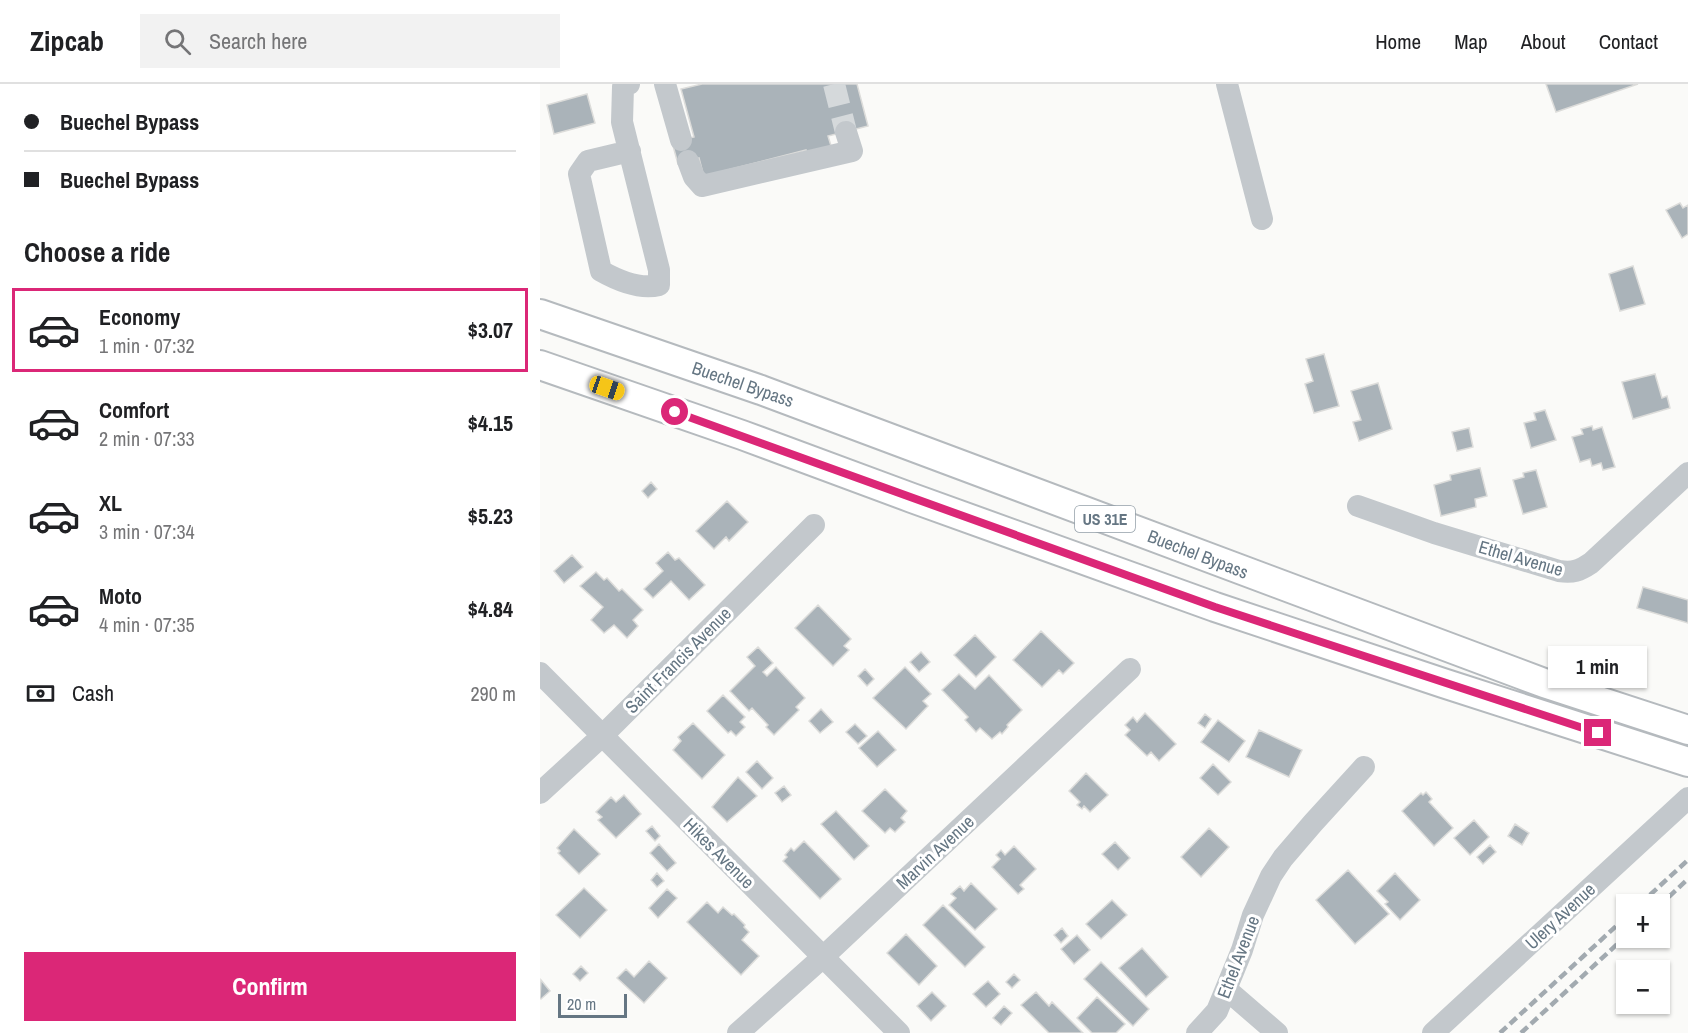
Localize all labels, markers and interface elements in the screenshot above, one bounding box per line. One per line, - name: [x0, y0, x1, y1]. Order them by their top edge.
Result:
- search box: [140, 14, 560, 68]
- text: Zipcab: [30, 22, 104, 60]
- icon: search: [161, 25, 194, 58]
- text: Search here: [209, 26, 307, 56]
- text: Home: [1375, 27, 1421, 56]
- text: Map: [1454, 27, 1488, 56]
- text: About: [1521, 27, 1566, 56]
- text: Contact: [1599, 27, 1658, 56]
- text: Buechel Bypass: [60, 107, 199, 137]
- text: Buechel Bypass: [60, 165, 199, 195]
- text: Choose a ride: [24, 234, 170, 270]
- text: Economy: [99, 302, 180, 332]
- icon: car: [27, 303, 81, 357]
- text: $3.07: [468, 315, 513, 345]
- text: 1 min · 07:32: [99, 332, 195, 359]
- street label: Buechel Bypass: [689, 355, 797, 413]
- car: [587, 374, 627, 402]
- text: Comfort: [99, 395, 169, 425]
- icon: car: [27, 396, 81, 450]
- route start: [661, 398, 688, 425]
- text: $4.15: [468, 408, 513, 438]
- text: 2 min · 07:33: [99, 425, 195, 452]
- text: XL: [99, 488, 122, 518]
- icon: car: [27, 489, 81, 543]
- text: $5.23: [468, 501, 513, 531]
- road number: US 31E: [1075, 506, 1135, 532]
- text: 3 min · 07:34: [99, 518, 195, 545]
- street label: Buechel Bypass: [1144, 523, 1252, 585]
- street label: Ethel Avenue: [1476, 534, 1566, 582]
- text: Moto: [99, 581, 142, 611]
- icon: car: [27, 582, 81, 636]
- text: $4.84: [468, 594, 513, 624]
- street label: Saint Francis Avenue: [619, 601, 737, 719]
- text: 4 min · 07:35: [99, 611, 195, 638]
- callout: 1 min: [1548, 646, 1648, 688]
- text: 1 min: [1576, 653, 1619, 680]
- icon: cash: [24, 677, 57, 710]
- text: Cash: [72, 678, 114, 708]
- text: 290 m: [470, 680, 516, 707]
- route end: [1584, 719, 1611, 746]
- street label: Marvin Avenue: [891, 809, 979, 895]
- street label: Hikes Avenue: [678, 812, 760, 894]
- street label: Ulery Avenue: [1519, 877, 1601, 955]
- map controls: [1616, 894, 1670, 1014]
- button: +: [1616, 894, 1670, 948]
- street label: Ethel Avenue: [1211, 912, 1265, 1002]
- button: Confirm: [24, 952, 516, 1021]
- button: −: [1616, 960, 1670, 1014]
- scale bar: [558, 991, 627, 1018]
- text: 20 m: [567, 993, 596, 1015]

